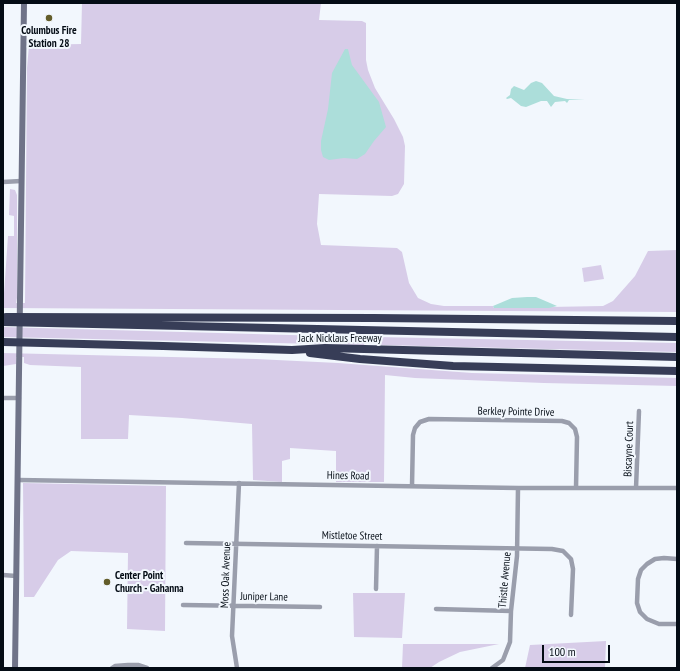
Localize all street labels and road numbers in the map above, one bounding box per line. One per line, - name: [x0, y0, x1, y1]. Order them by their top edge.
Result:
- street label: Jack Nicklaus Freeway: [298, 332, 382, 346]
- street label: Berkley Pointe Drive: [477, 405, 555, 419]
- street label: Biscayne Court: [621, 421, 637, 477]
- street label: Hines Road: [327, 469, 369, 483]
- street label: Mistletoe Street: [322, 529, 382, 543]
- street label: Moss Oak Avenue: [218, 542, 234, 608]
- street label: Thistle Avenue: [496, 551, 514, 609]
- street label: Juniper Lane: [240, 590, 288, 604]

